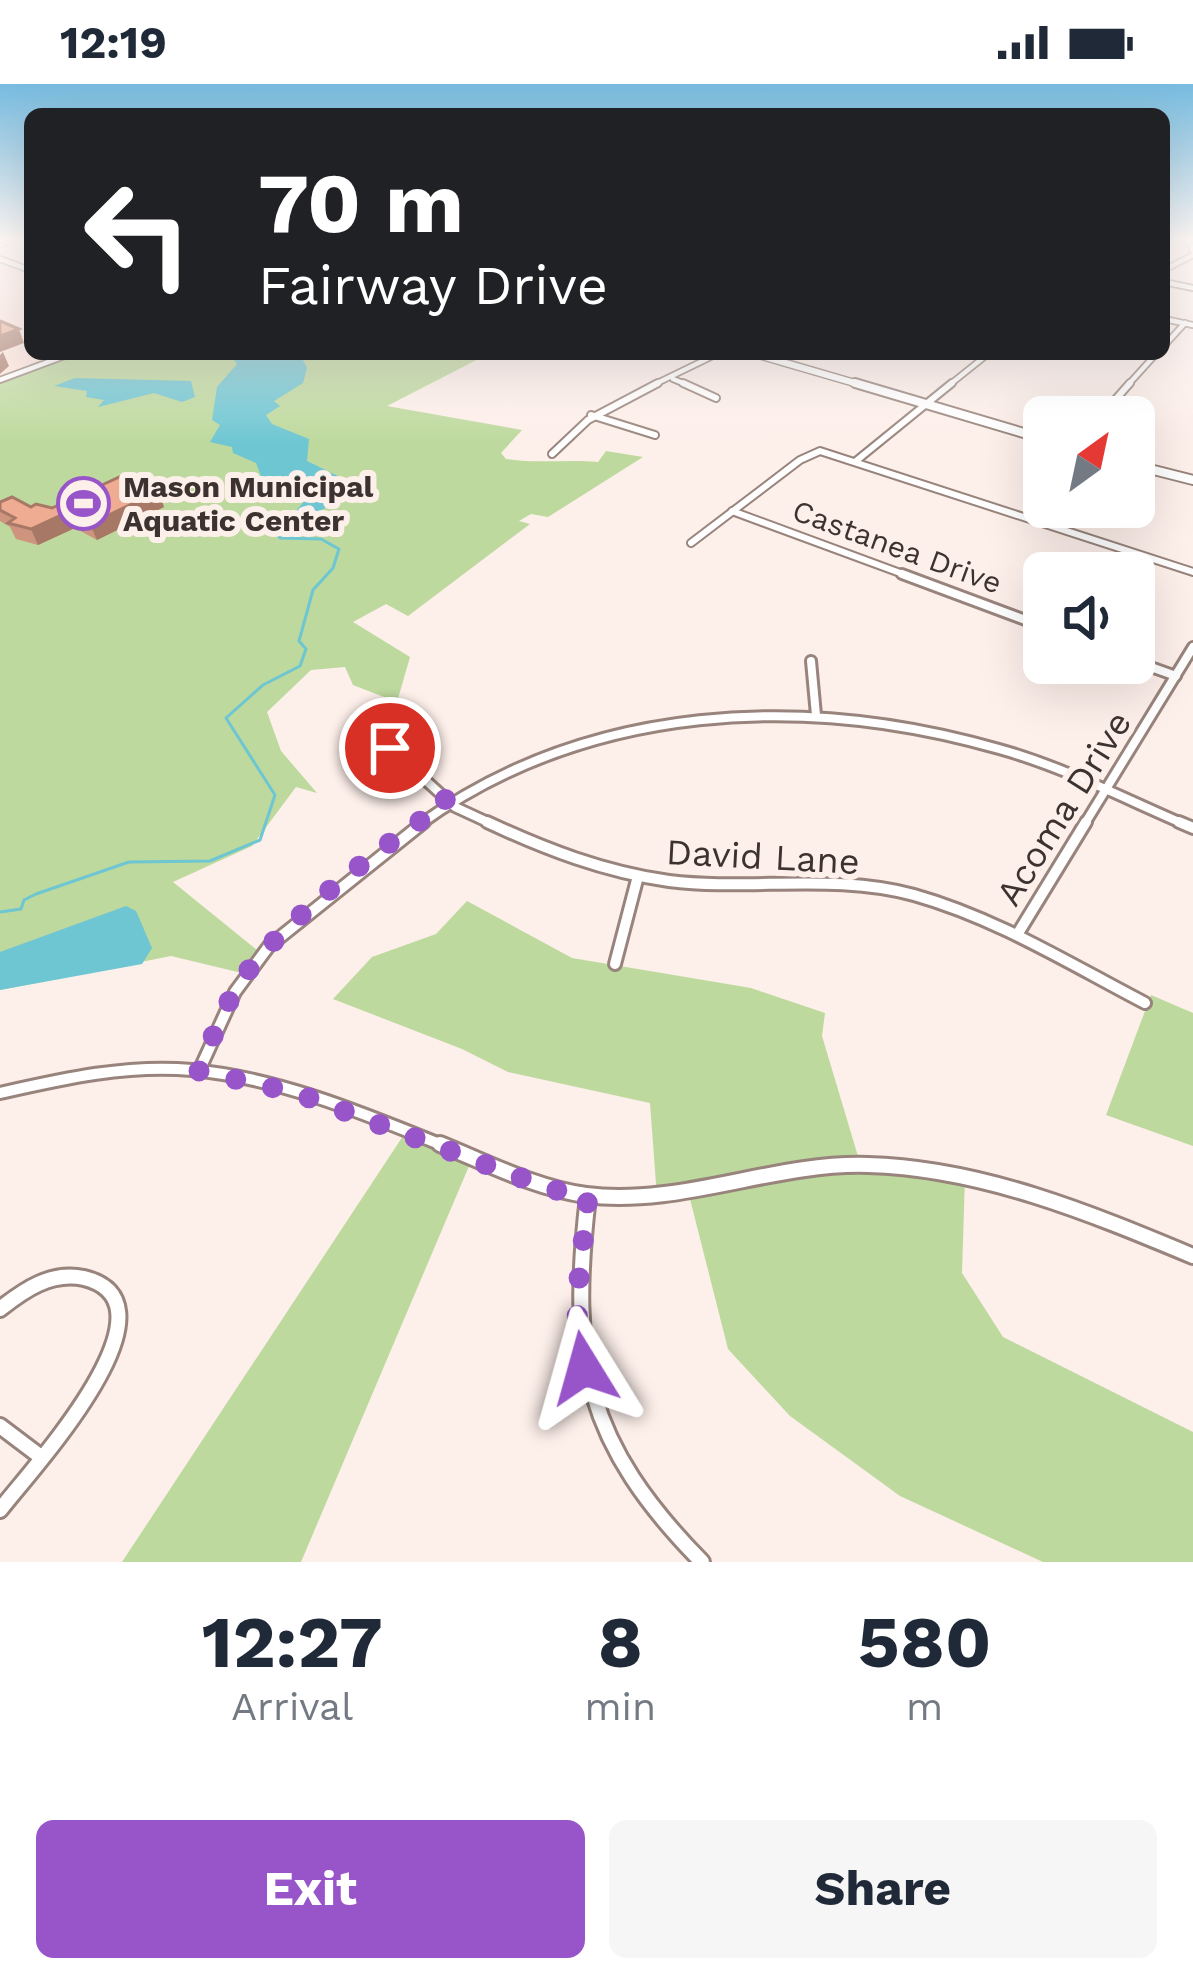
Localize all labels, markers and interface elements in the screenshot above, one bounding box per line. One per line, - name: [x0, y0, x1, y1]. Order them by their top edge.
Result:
- text: 12:19: [60, 16, 167, 69]
- text: 70 m: [258, 154, 464, 252]
- icon: left: [60, 156, 216, 312]
- text: Fairway Drive: [258, 254, 608, 317]
- north arrow: [1023, 396, 1155, 528]
- map controls: [1023, 396, 1155, 684]
- place label: Mason Municipal Aquatic Center: [123, 469, 374, 538]
- sports icon: Mason Municipal Aquatic Center: [56, 476, 112, 532]
- street label: Castanea Drive: [788, 492, 1006, 601]
- button: sound: [1023, 552, 1155, 684]
- pin: [339, 697, 441, 799]
- street label: Acoma Drive: [988, 704, 1140, 913]
- icon: arrive: [357, 715, 423, 781]
- street label: David Lane: [665, 831, 861, 883]
- position arrow: [521, 1305, 647, 1431]
- text: 12:27: [202, 1600, 383, 1684]
- text: 8: [598, 1600, 643, 1684]
- text: 580: [858, 1600, 991, 1684]
- text: Arrival: [231, 1684, 353, 1729]
- text: min: [584, 1684, 656, 1729]
- text: m: [906, 1684, 943, 1729]
- button: Exit: [36, 1820, 585, 1958]
- button: Share: [609, 1820, 1157, 1958]

